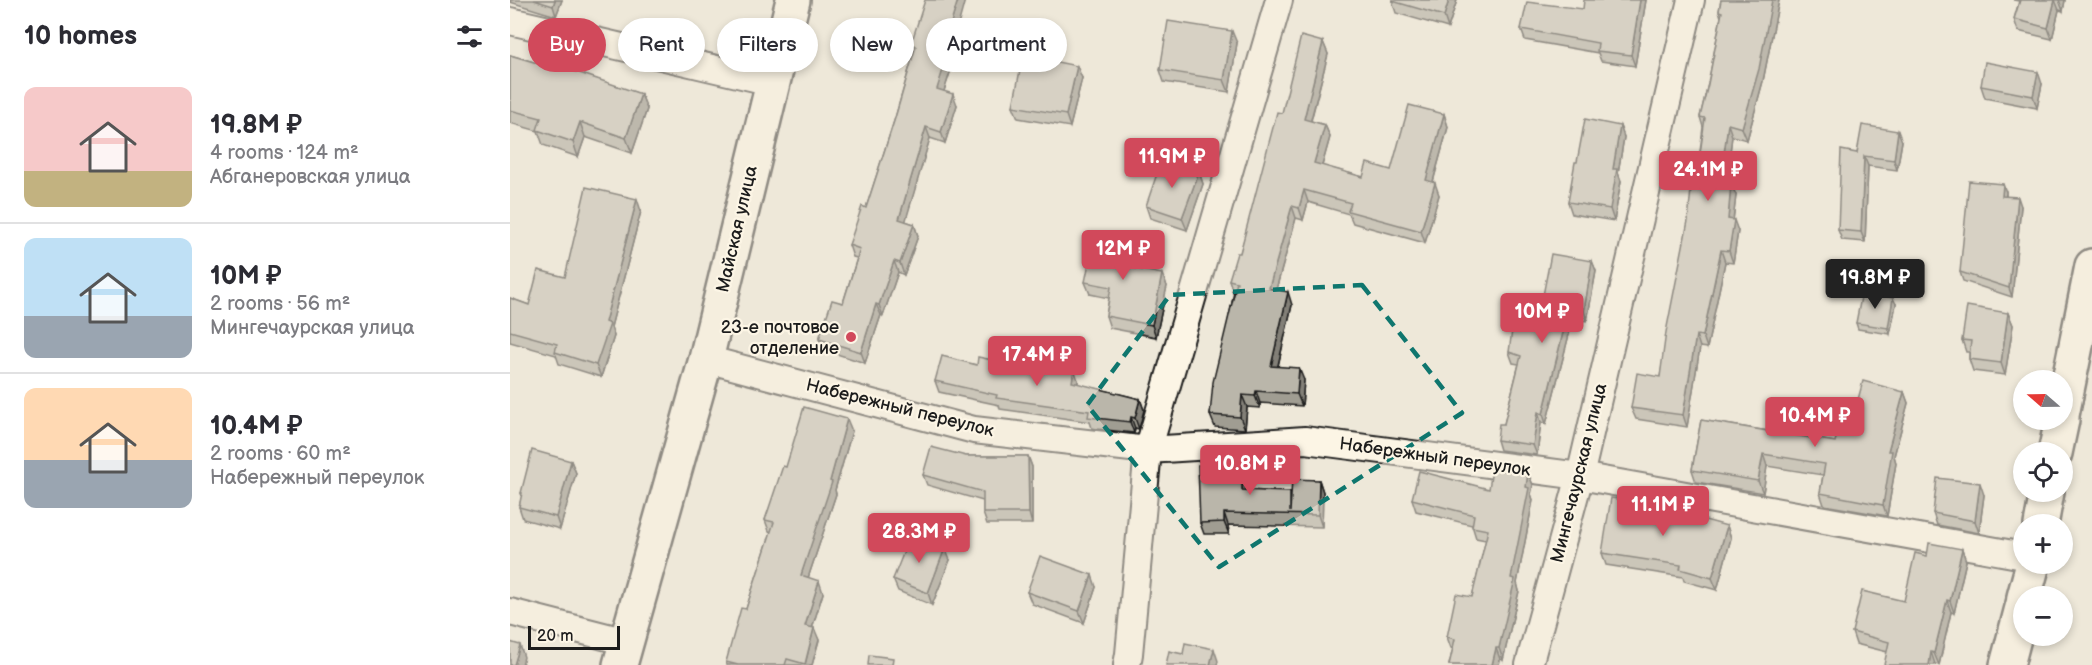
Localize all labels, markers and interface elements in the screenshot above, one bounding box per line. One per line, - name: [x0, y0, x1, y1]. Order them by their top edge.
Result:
- chip: Buy: [528, 18, 606, 72]
- chip: Rent: [618, 18, 705, 72]
- chip: Filters: [717, 18, 818, 72]
- chip: New: [830, 18, 914, 72]
- chip: Apartment: [926, 18, 1067, 72]
- icon: filters: [453, 20, 486, 53]
- text: 10 homes: [24, 21, 137, 52]
- text: 19.8M ₽: [210, 110, 302, 141]
- icon: home: [72, 111, 144, 183]
- pin: 11.9M ₽: [1117, 138, 1227, 189]
- text: 4 rooms · 124 m²: [210, 141, 359, 165]
- text: 11.9M ₽: [1138, 145, 1206, 169]
- pin: 24.1M ₽: [1653, 151, 1763, 202]
- text: 24.1M ₽: [1673, 158, 1743, 182]
- street label: Майская улица: [712, 163, 762, 294]
- text: Абганеровская улица: [210, 165, 411, 189]
- pin: 12M ₽: [1081, 230, 1165, 281]
- text: 12M ₽: [1096, 237, 1150, 261]
- pin: 19.8M ₽: [1820, 259, 1930, 310]
- text: 10M ₽: [210, 261, 282, 292]
- icon: home: [72, 262, 144, 334]
- text: 19.8M ₽: [1840, 266, 1910, 290]
- text: 2 rooms · 56 m²: [210, 292, 350, 316]
- pin: 10M ₽: [1500, 293, 1584, 344]
- text: 10M ₽: [1514, 300, 1570, 324]
- text: Мингечаурская улица: [210, 316, 415, 340]
- place label: 23-е почтовое отделение: [721, 317, 839, 359]
- marker: 23-е почтовое отделение: [844, 330, 858, 344]
- pin: 17.4M ₽: [982, 336, 1092, 387]
- text: 17.4M ₽: [1002, 343, 1072, 367]
- north arrow: [2013, 370, 2073, 430]
- map controls: [2013, 370, 2073, 646]
- street label: Набережный переулок: [804, 374, 997, 442]
- street label: Мингечаурская улица: [1547, 381, 1612, 565]
- pin: 10.4M ₽: [1760, 397, 1870, 448]
- text: 10.4M ₽: [1779, 404, 1851, 428]
- text: 10.4M ₽: [210, 411, 303, 442]
- icon: home: [72, 412, 144, 484]
- street label: Набережный переулок: [1338, 433, 1532, 481]
- text: 2 rooms · 60 m²: [210, 442, 351, 466]
- button: locate: [2013, 442, 2073, 502]
- pin: 10.8M ₽: [1195, 445, 1305, 496]
- text: 10.8M ₽: [1214, 452, 1286, 476]
- text: Набережный переулок: [210, 466, 424, 490]
- pin: 11.1M ₽: [1608, 486, 1718, 537]
- text: 11.1M ₽: [1631, 493, 1695, 517]
- pin: 28.3M ₽: [864, 513, 974, 564]
- button: +: [2013, 514, 2073, 574]
- text: 28.3M ₽: [882, 520, 956, 544]
- button: −: [2013, 586, 2073, 646]
- scale bar: [528, 623, 620, 650]
- text: 20 m: [537, 627, 573, 646]

